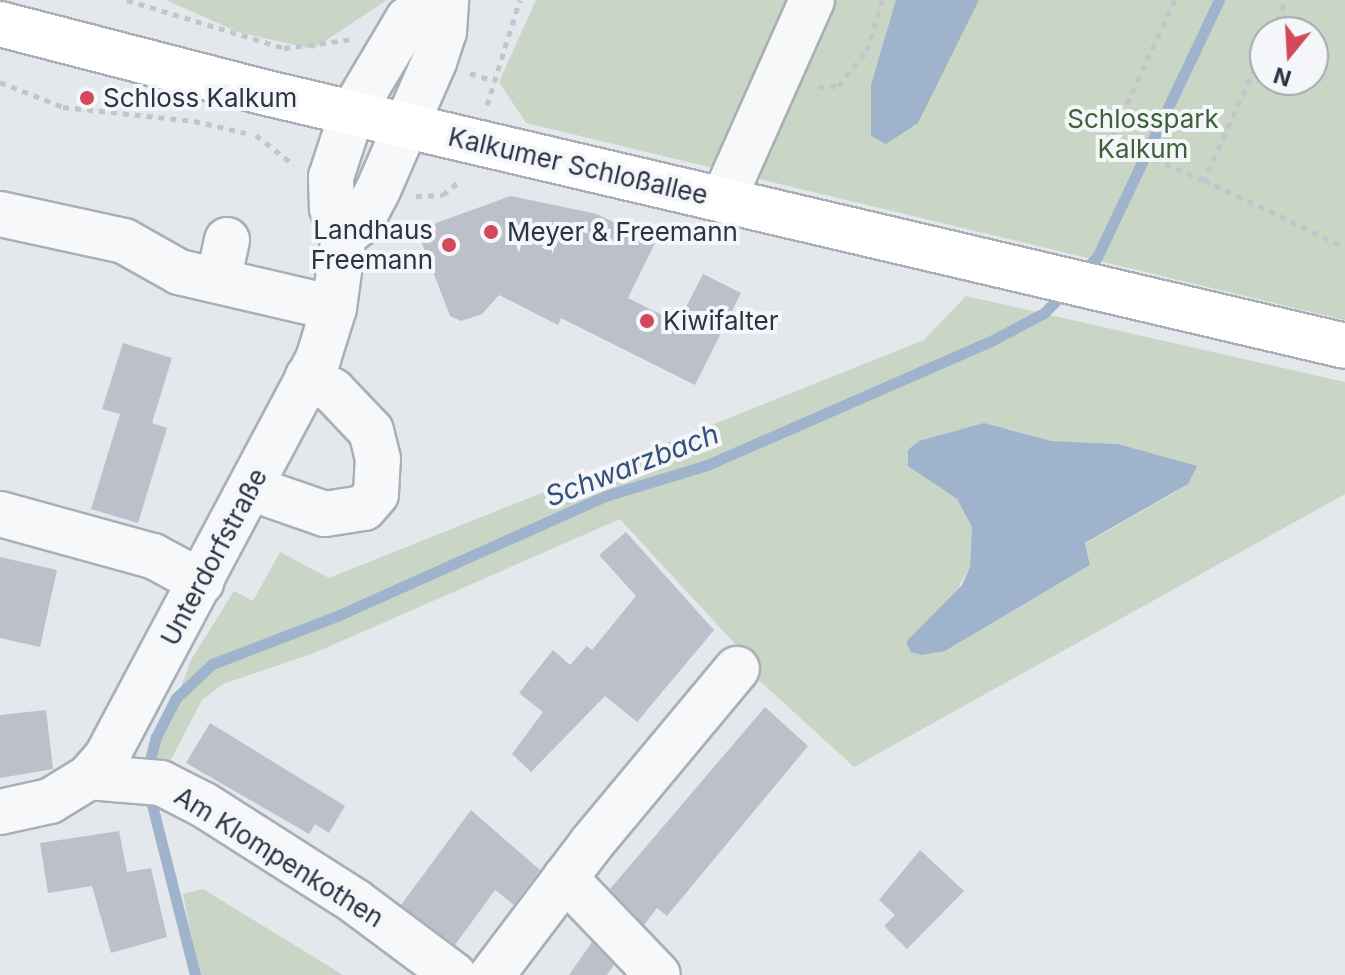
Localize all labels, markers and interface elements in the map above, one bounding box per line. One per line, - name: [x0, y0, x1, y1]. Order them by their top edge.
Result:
- north arrow: [1249, 16, 1329, 96]
- text: N: [1270, 62, 1294, 92]
- place label: Schloss Kalkum: [103, 82, 297, 114]
- marker: Schloss Kalkum: [78, 89, 96, 107]
- park label: Schlosspark Kalkum: [1067, 103, 1219, 164]
- street label: Kalkumer Schloßallee: [445, 121, 711, 211]
- place label: Landhaus Freemann: [311, 214, 433, 276]
- place label: Meyer & Freemann: [507, 216, 738, 248]
- marker: Meyer & Freemann: [482, 223, 500, 241]
- marker: Landhaus Freemann: [440, 236, 458, 254]
- place label: Kiwifalter: [663, 305, 778, 337]
- marker: Kiwifalter: [638, 312, 656, 330]
- water label: Schwarzbach: [541, 417, 723, 513]
- street label: Unterdorfstraße: [154, 463, 274, 651]
- street label: Am Klompenkothen: [169, 780, 389, 934]

